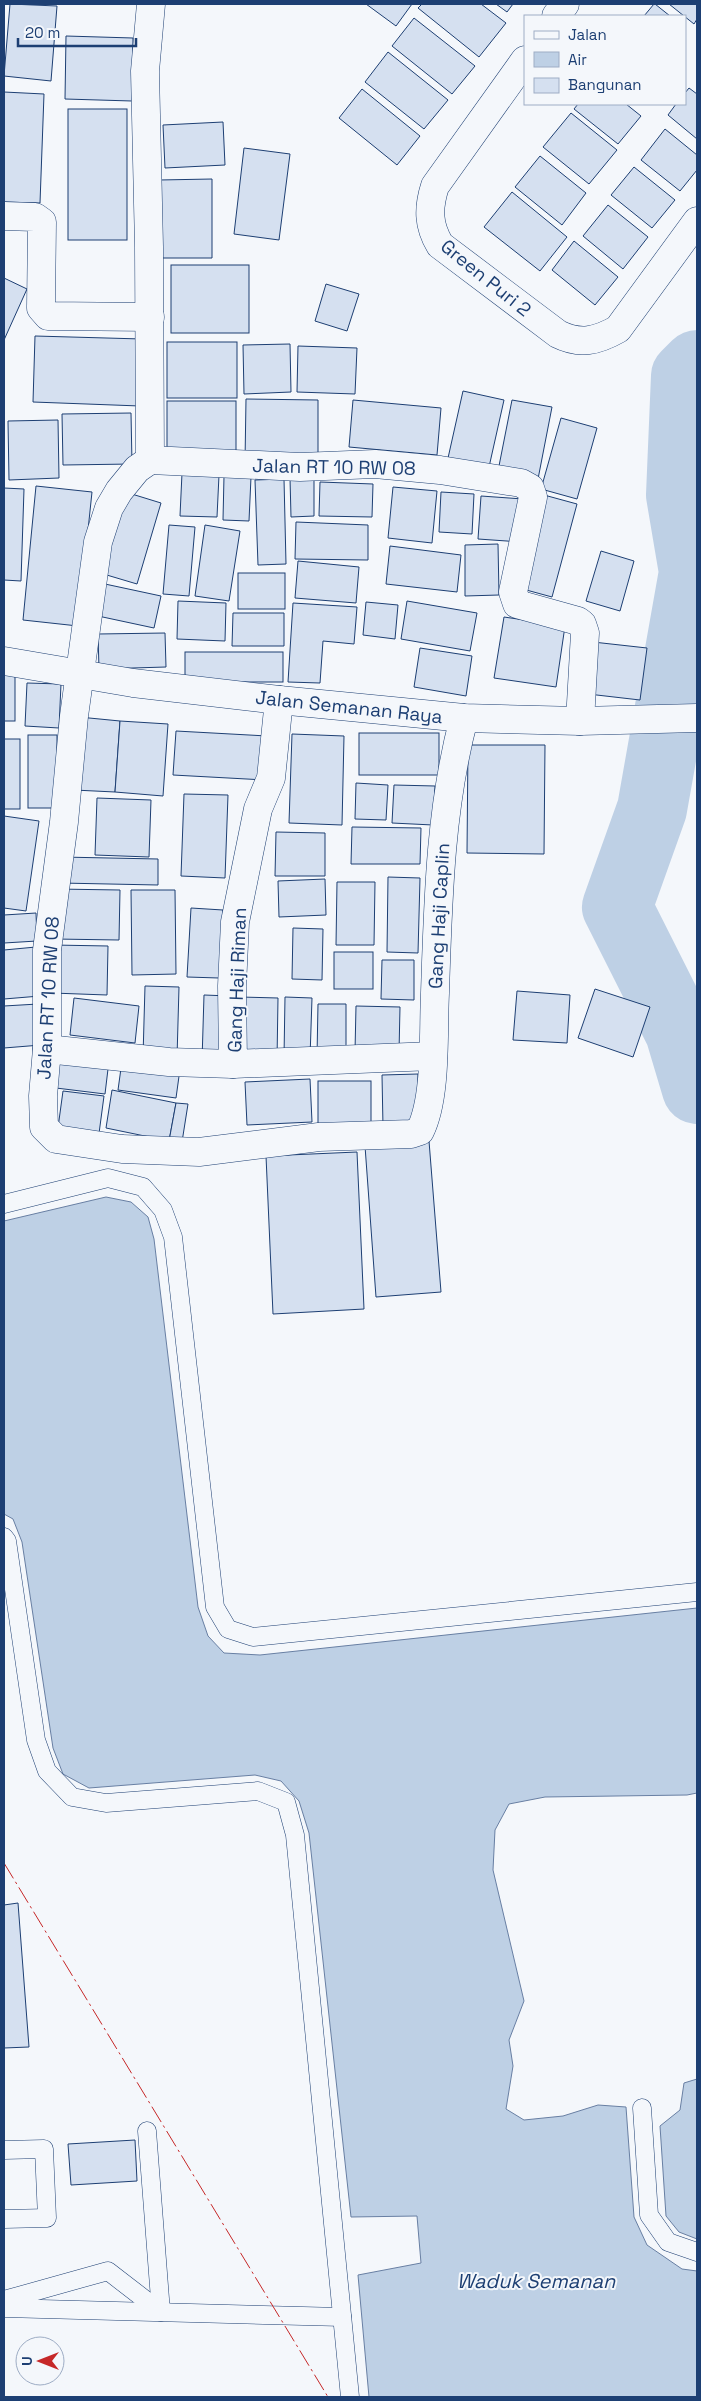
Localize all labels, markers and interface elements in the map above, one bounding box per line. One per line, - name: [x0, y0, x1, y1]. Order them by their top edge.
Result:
- scale bar: [18, 15, 135, 47]
- legend: [524, 15, 686, 105]
- text: 20 m: [25, 23, 60, 42]
- text: Jalan: [568, 25, 607, 44]
- text: Air: [568, 50, 587, 69]
- text: Bangunan: [568, 75, 642, 94]
- street label: Green Puri 2: [436, 234, 536, 322]
- street label: Jalan RT 10 RW 08: [252, 453, 416, 481]
- street label: Jalan Semanan Raya: [254, 685, 444, 729]
- street label: Gang Haji Caplin: [423, 842, 455, 990]
- street label: Gang Haji Riman: [222, 907, 252, 1053]
- street label: Jalan RT 10 RW 08: [31, 916, 65, 1080]
- water label: Waduk Semanan: [457, 2268, 616, 2294]
- north arrow: [15, 2336, 65, 2386]
- text: U: [18, 2356, 36, 2366]

